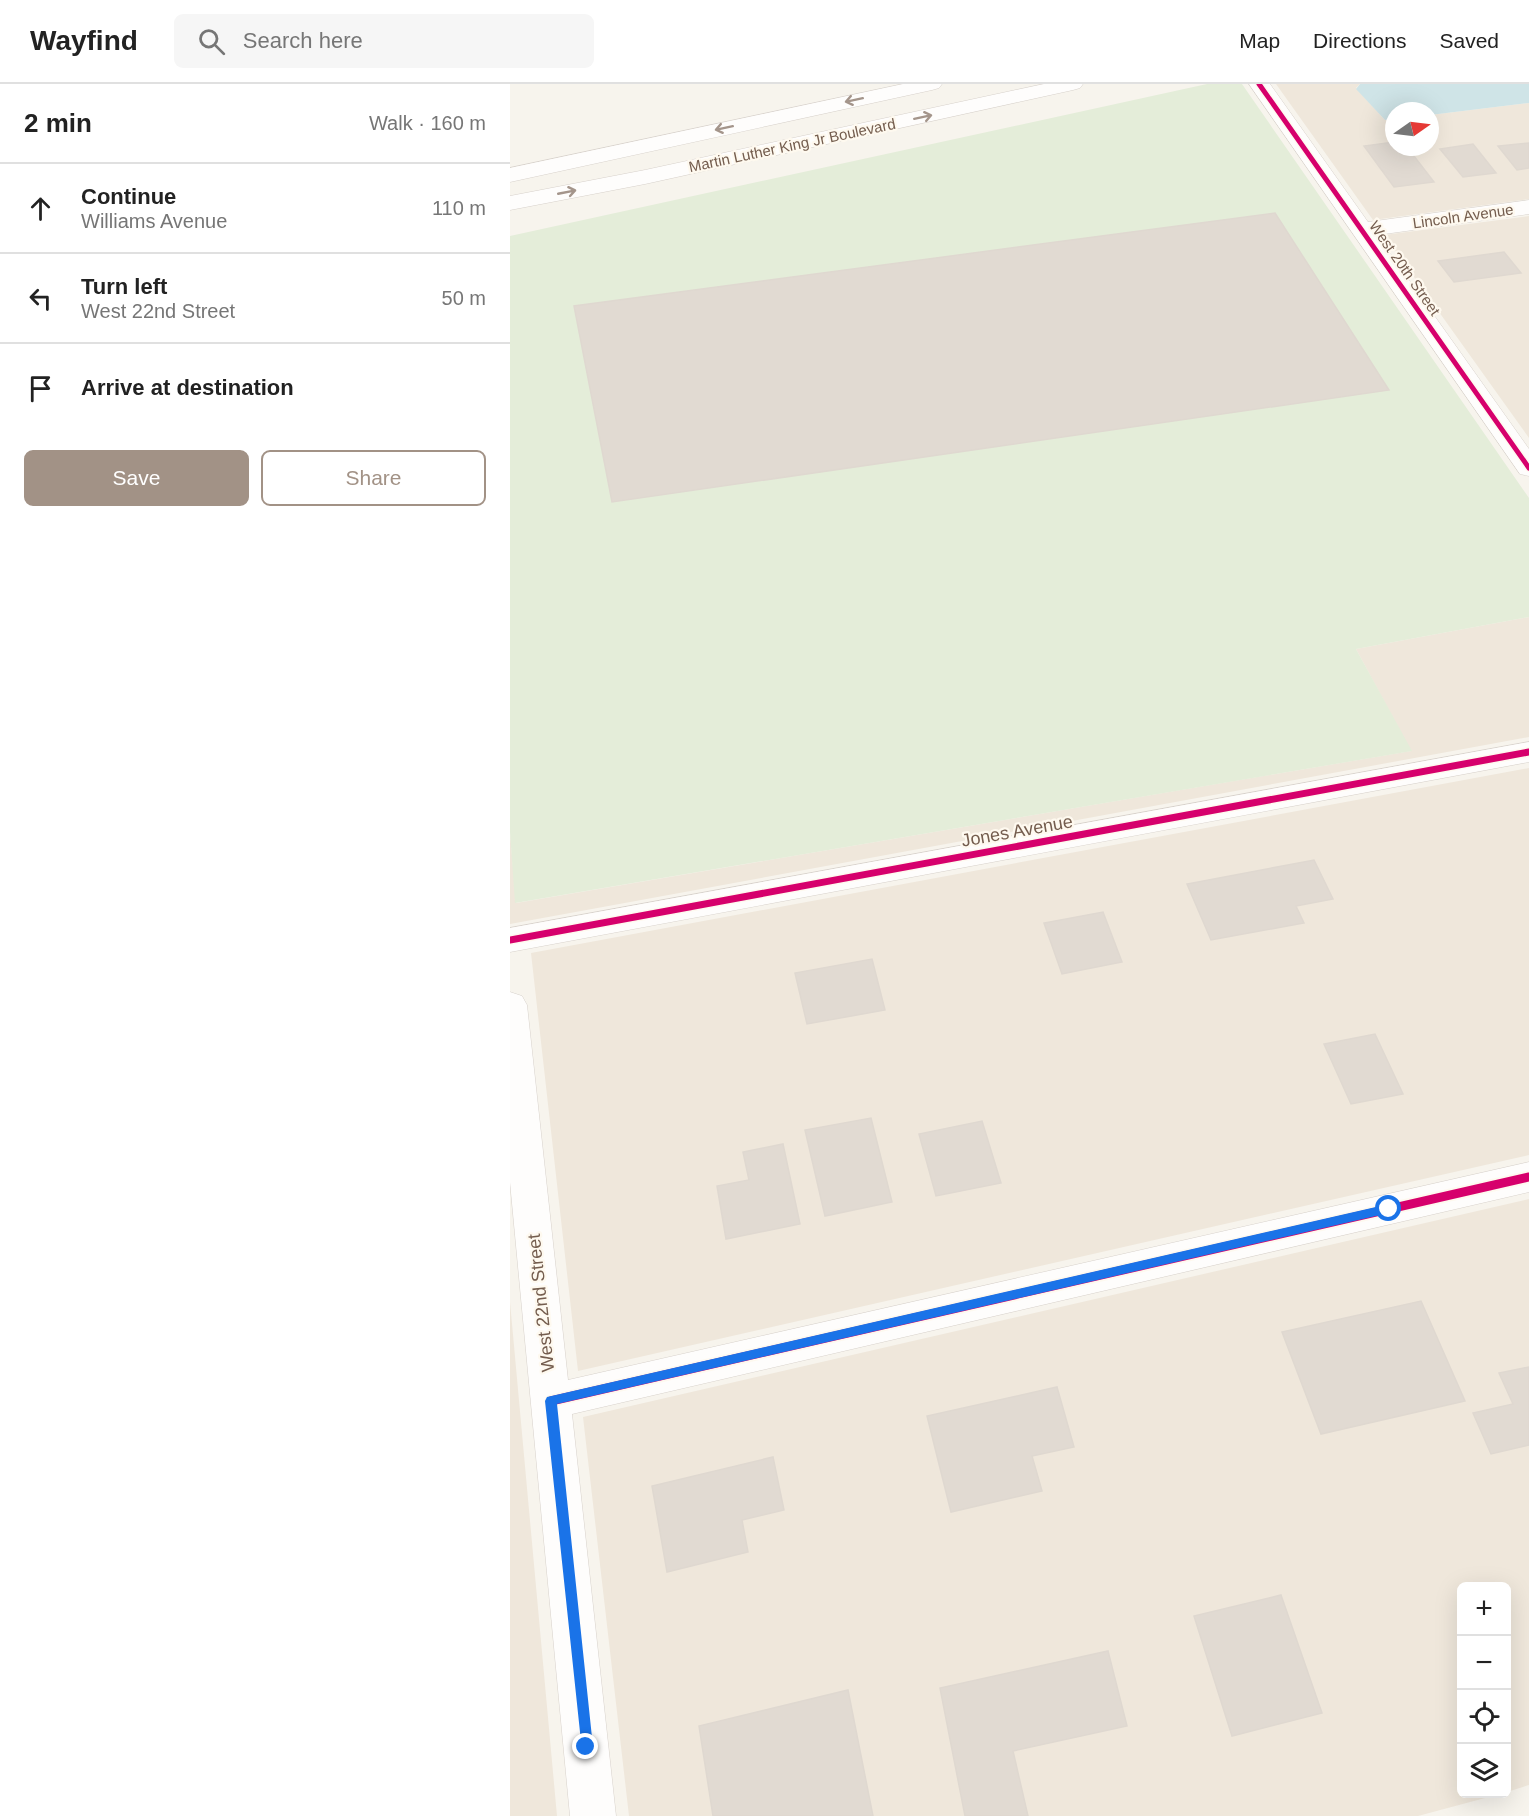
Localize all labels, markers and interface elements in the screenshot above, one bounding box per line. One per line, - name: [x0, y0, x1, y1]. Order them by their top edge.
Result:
- search box: [174, 14, 594, 68]
- text: Wayfind: [30, 25, 138, 56]
- icon: search: [195, 25, 228, 58]
- text: Search here: [243, 28, 363, 53]
- text: Map: [1239, 29, 1280, 52]
- text: Directions: [1313, 29, 1406, 52]
- text: Saved: [1439, 29, 1499, 52]
- one-way arrow: [845, 95, 864, 107]
- north arrow: [1385, 102, 1439, 156]
- text: 2 min: [24, 108, 92, 138]
- one-way arrow: [912, 111, 932, 122]
- text: Walk · 160 m: [369, 112, 486, 134]
- street label: Martin Luther King Jr Boulevard: [687, 115, 897, 175]
- one-way arrow: [715, 123, 735, 134]
- text: Continue: [81, 184, 176, 209]
- one-way arrow: [557, 186, 577, 197]
- icon: ahead: [24, 192, 57, 225]
- text: 110 m: [432, 197, 486, 219]
- street label: Lincoln Avenue: [1412, 201, 1514, 231]
- text: Williams Avenue: [81, 210, 227, 232]
- street label: West 20th Street: [1366, 217, 1444, 319]
- text: Turn left: [81, 274, 167, 299]
- icon: left: [24, 282, 57, 315]
- text: 50 m: [442, 287, 486, 309]
- text: West 22nd Street: [81, 300, 235, 322]
- icon: arrive: [24, 372, 57, 405]
- text: Arrive at destination: [81, 375, 294, 400]
- button: Save: [24, 450, 249, 506]
- button: Share: [261, 450, 486, 506]
- street label: Jones Avenue: [960, 811, 1074, 851]
- route start: [1375, 1195, 1401, 1221]
- street label: West 22nd Street: [524, 1233, 558, 1373]
- map controls: [1457, 1582, 1511, 1798]
- button: +: [1457, 1582, 1511, 1636]
- button: −: [1457, 1636, 1511, 1690]
- button: locate: [1457, 1690, 1511, 1744]
- route end: [572, 1733, 598, 1759]
- button: layers: [1457, 1744, 1511, 1798]

